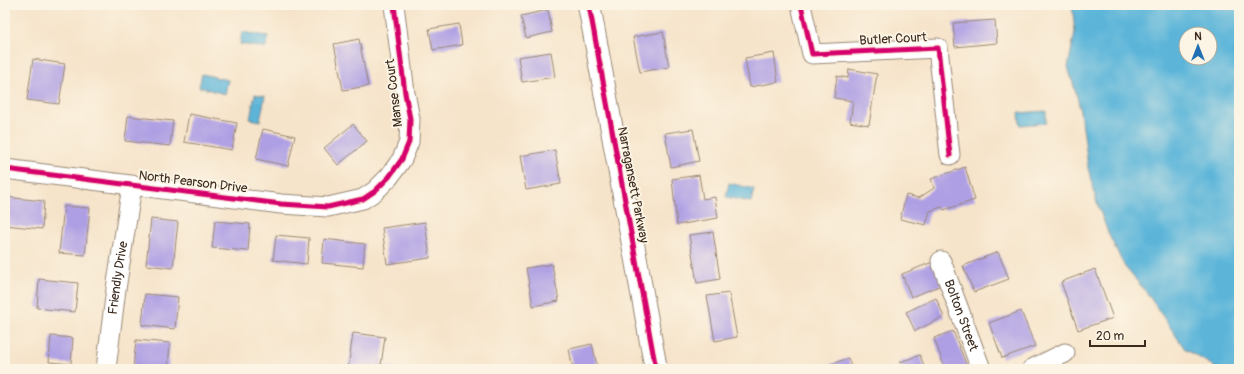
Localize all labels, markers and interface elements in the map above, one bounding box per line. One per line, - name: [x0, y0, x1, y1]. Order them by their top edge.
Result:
- north arrow: [1178, 26, 1218, 66]
- street label: Butler Court: [859, 29, 928, 49]
- text: N: [1194, 30, 1202, 43]
- street label: Manse Court: [382, 57, 406, 128]
- street label: Narragansett Parkway: [614, 126, 652, 245]
- street label: North Pearson Drive: [138, 167, 249, 197]
- street label: Friendly Drive: [105, 239, 131, 315]
- street label: Bolton Street: [941, 277, 982, 354]
- scale bar: [1090, 322, 1145, 348]
- text: 20 m: [1096, 329, 1125, 344]

